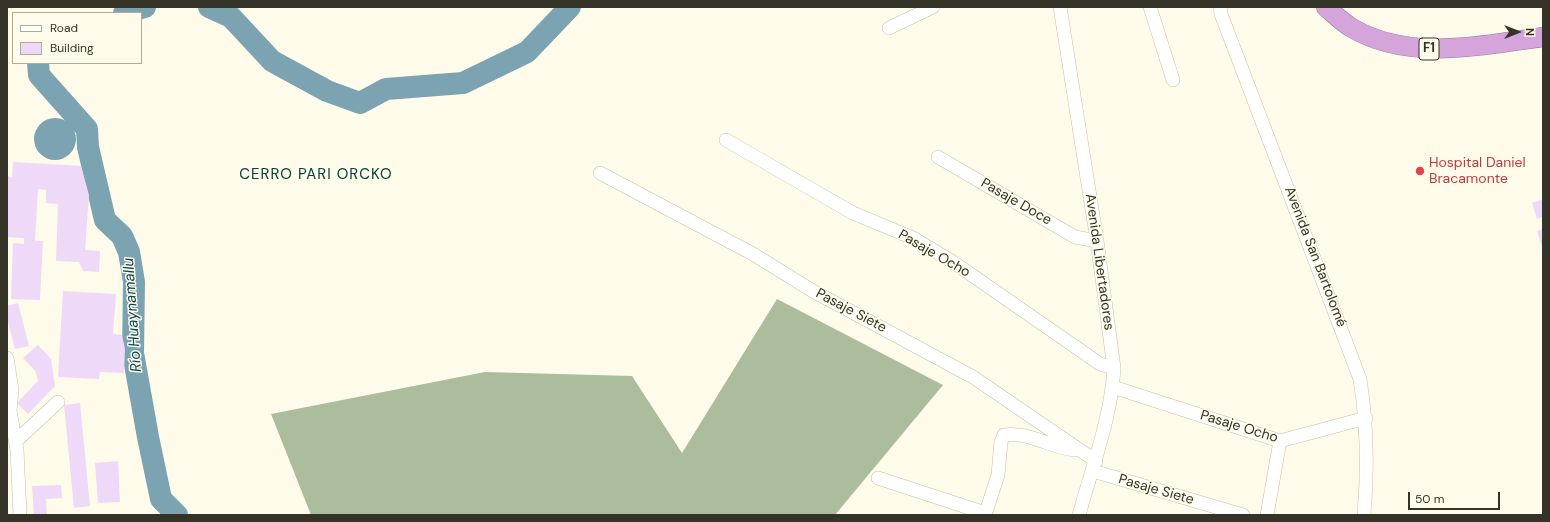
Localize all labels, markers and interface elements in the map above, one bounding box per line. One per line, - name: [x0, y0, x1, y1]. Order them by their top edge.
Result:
- legend: [12, 12, 142, 64]
- north arrow: [1498, 12, 1538, 52]
- text: Road: [50, 20, 78, 36]
- text: N: [1523, 28, 1537, 36]
- road number: F1: [1419, 38, 1439, 60]
- text: Building: [50, 40, 94, 56]
- place label: Hospital Daniel Bracamonte: [1429, 155, 1526, 188]
- marker: Hospital Daniel Bracamonte: [1414, 165, 1426, 177]
- district label: CERRO PARI ORCKO: [239, 166, 393, 184]
- street label: Pasaje Doce: [978, 175, 1054, 229]
- street label: Avenida San Bartolomé: [1280, 184, 1350, 330]
- street label: Avenida Libertadores: [1081, 193, 1117, 331]
- street label: Pasaje Ocho: [895, 227, 973, 281]
- water label: Río Huaynamallu: [120, 257, 146, 373]
- street label: Pasaje Siete: [813, 285, 889, 337]
- street label: Pasaje Ocho: [1198, 407, 1280, 447]
- street label: Pasaje Siete: [1116, 471, 1196, 509]
- scale bar: [1410, 484, 1502, 510]
- text: 50 m: [1415, 491, 1444, 507]

